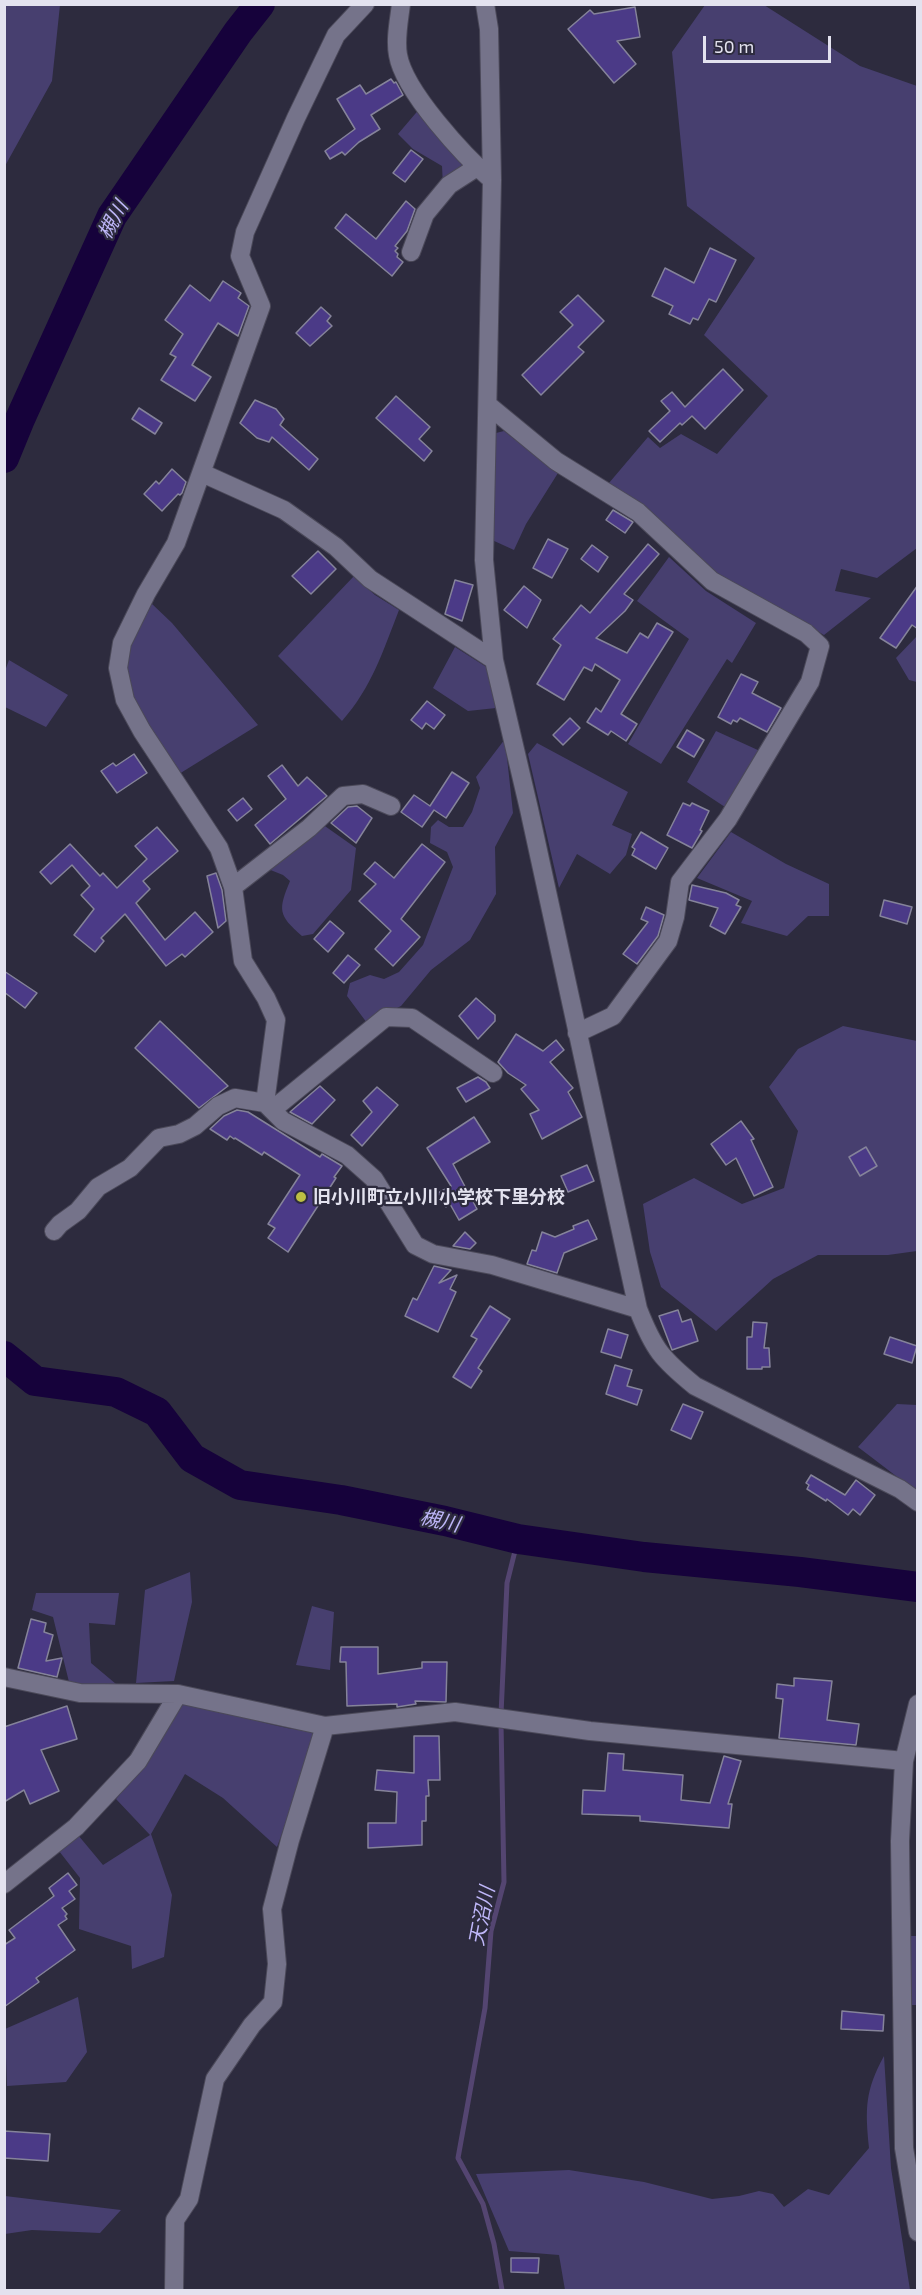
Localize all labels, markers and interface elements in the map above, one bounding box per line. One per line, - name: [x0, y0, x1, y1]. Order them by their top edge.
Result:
- scale bar: [706, 24, 834, 62]
- text: 50 m: [714, 35, 754, 57]
- water label: 槻川: [93, 197, 133, 243]
- place label: 旧小川町立小川小学校下里分校: [313, 1186, 565, 1208]
- marker: 旧小川町立小川小学校下里分校: [294, 1190, 308, 1204]
- water label: 槻川: [418, 1505, 462, 1537]
- water label: 天沼川: [464, 1884, 500, 1948]

